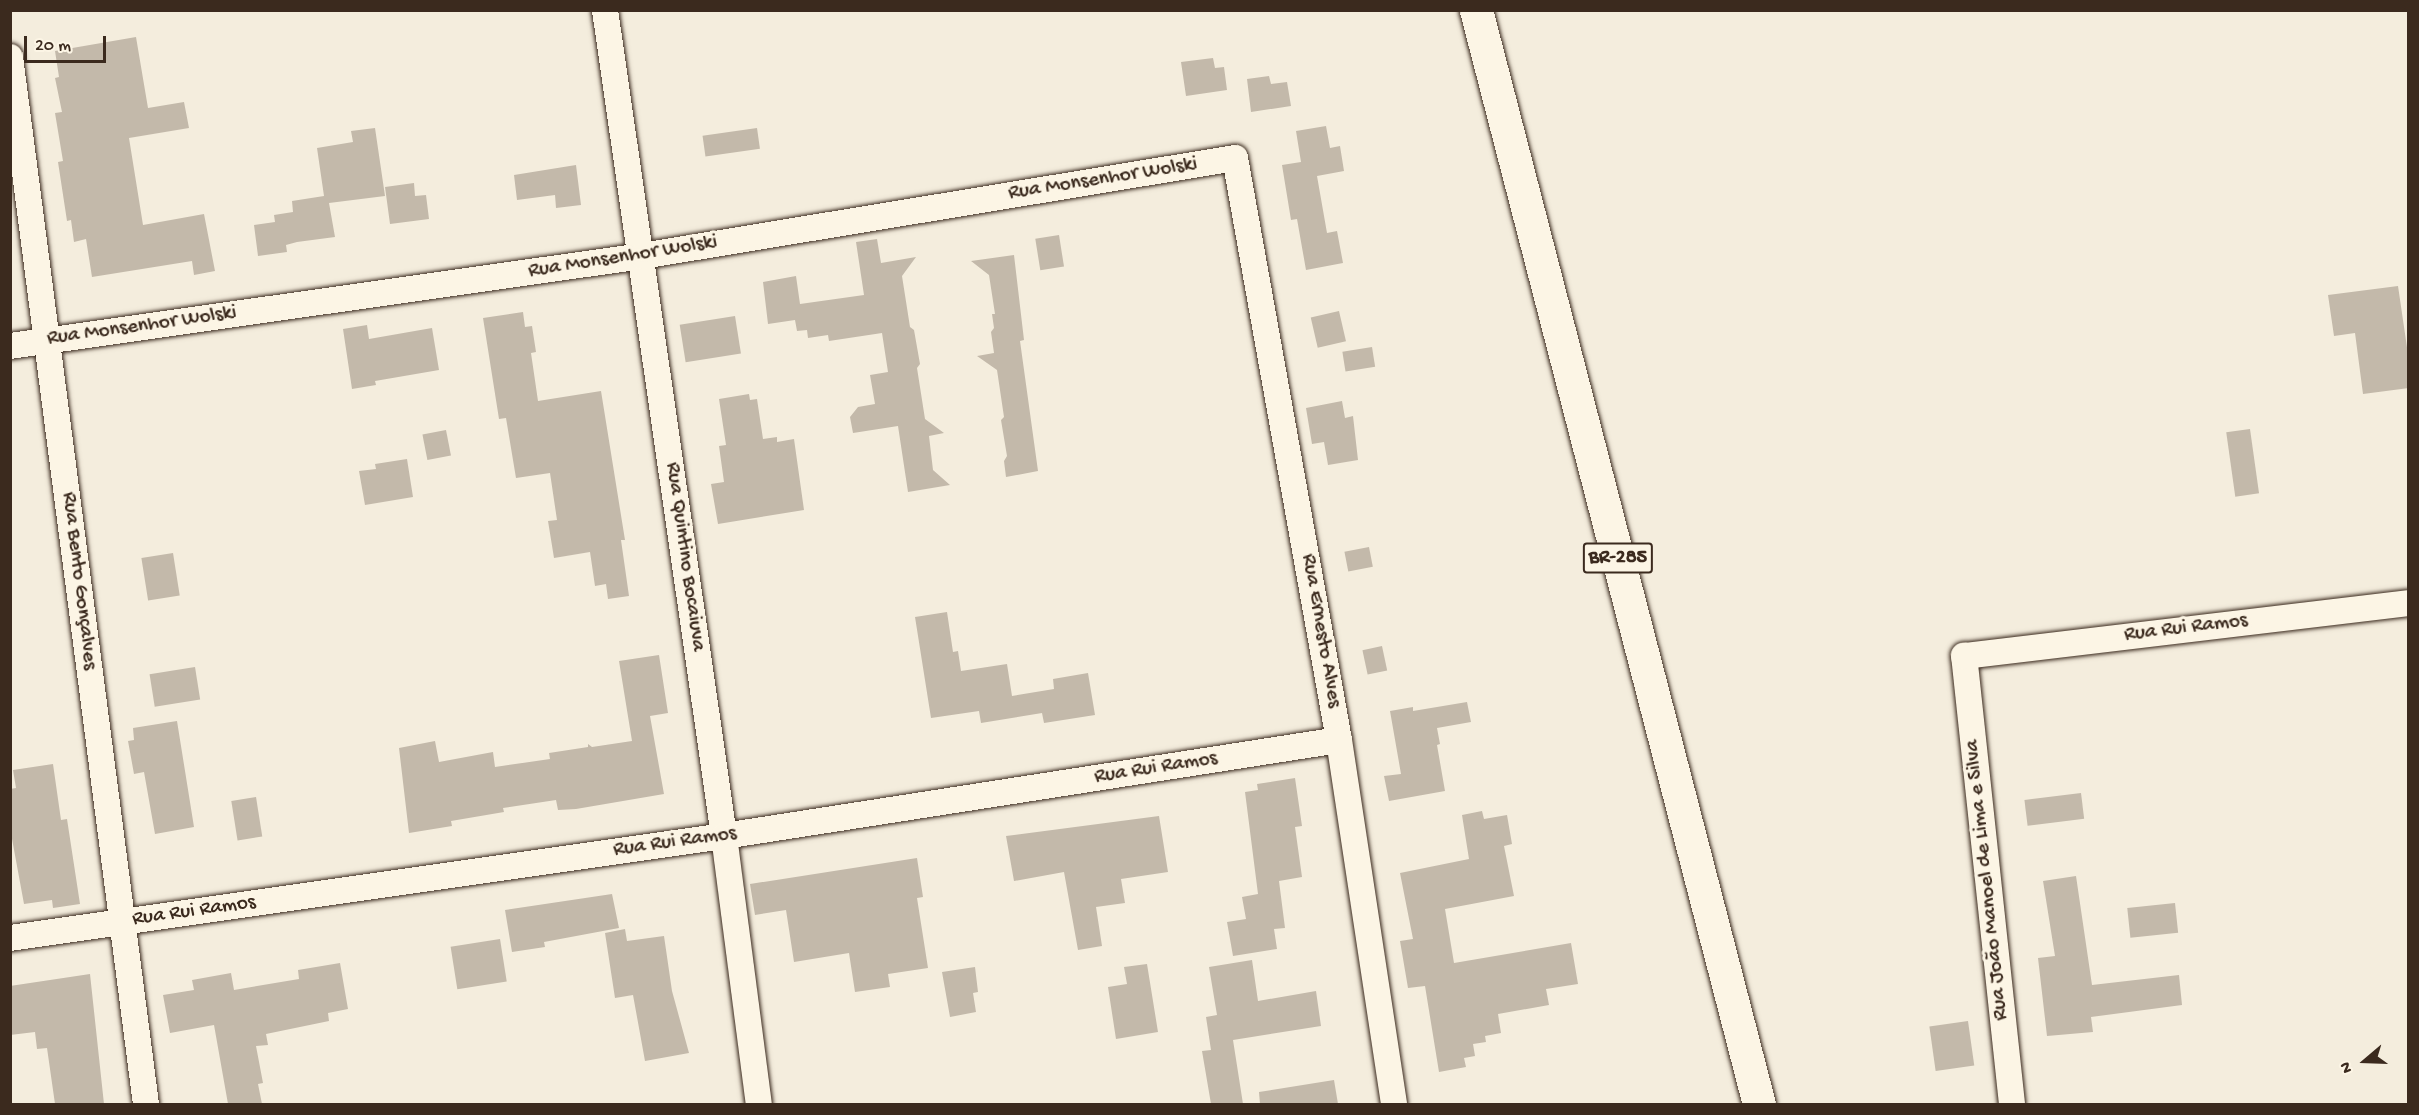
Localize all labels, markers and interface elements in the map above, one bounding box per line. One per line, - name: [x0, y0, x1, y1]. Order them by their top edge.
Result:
- scale bar: [27, 24, 110, 62]
- text: 20 m: [35, 36, 71, 57]
- street label: Rua Monsenhor Wolski: [1007, 153, 1199, 207]
- street label: Rua Monsenhor Wolski: [527, 231, 719, 285]
- street label: Rua Monsenhor Wolski: [46, 301, 238, 353]
- street label: Rua Quintino Bocaiuva: [658, 461, 710, 653]
- street label: Rua Bento Gonçalves: [55, 491, 101, 671]
- road number: BR-285: [1582, 541, 1654, 575]
- street label: Rua Ernesto Alves: [1294, 552, 1346, 710]
- street label: Rua Rui Ramos: [2123, 609, 2249, 649]
- street label: Rua João Manoel de Lima e Silva: [1961, 738, 2015, 1022]
- street label: Rua Rui Ramos: [1093, 747, 1219, 791]
- street label: Rua Rui Ramos: [612, 822, 738, 864]
- street label: Rua Rui Ramos: [131, 891, 257, 933]
- north arrow: [2335, 1031, 2395, 1091]
- text: N: [2337, 1059, 2358, 1075]

